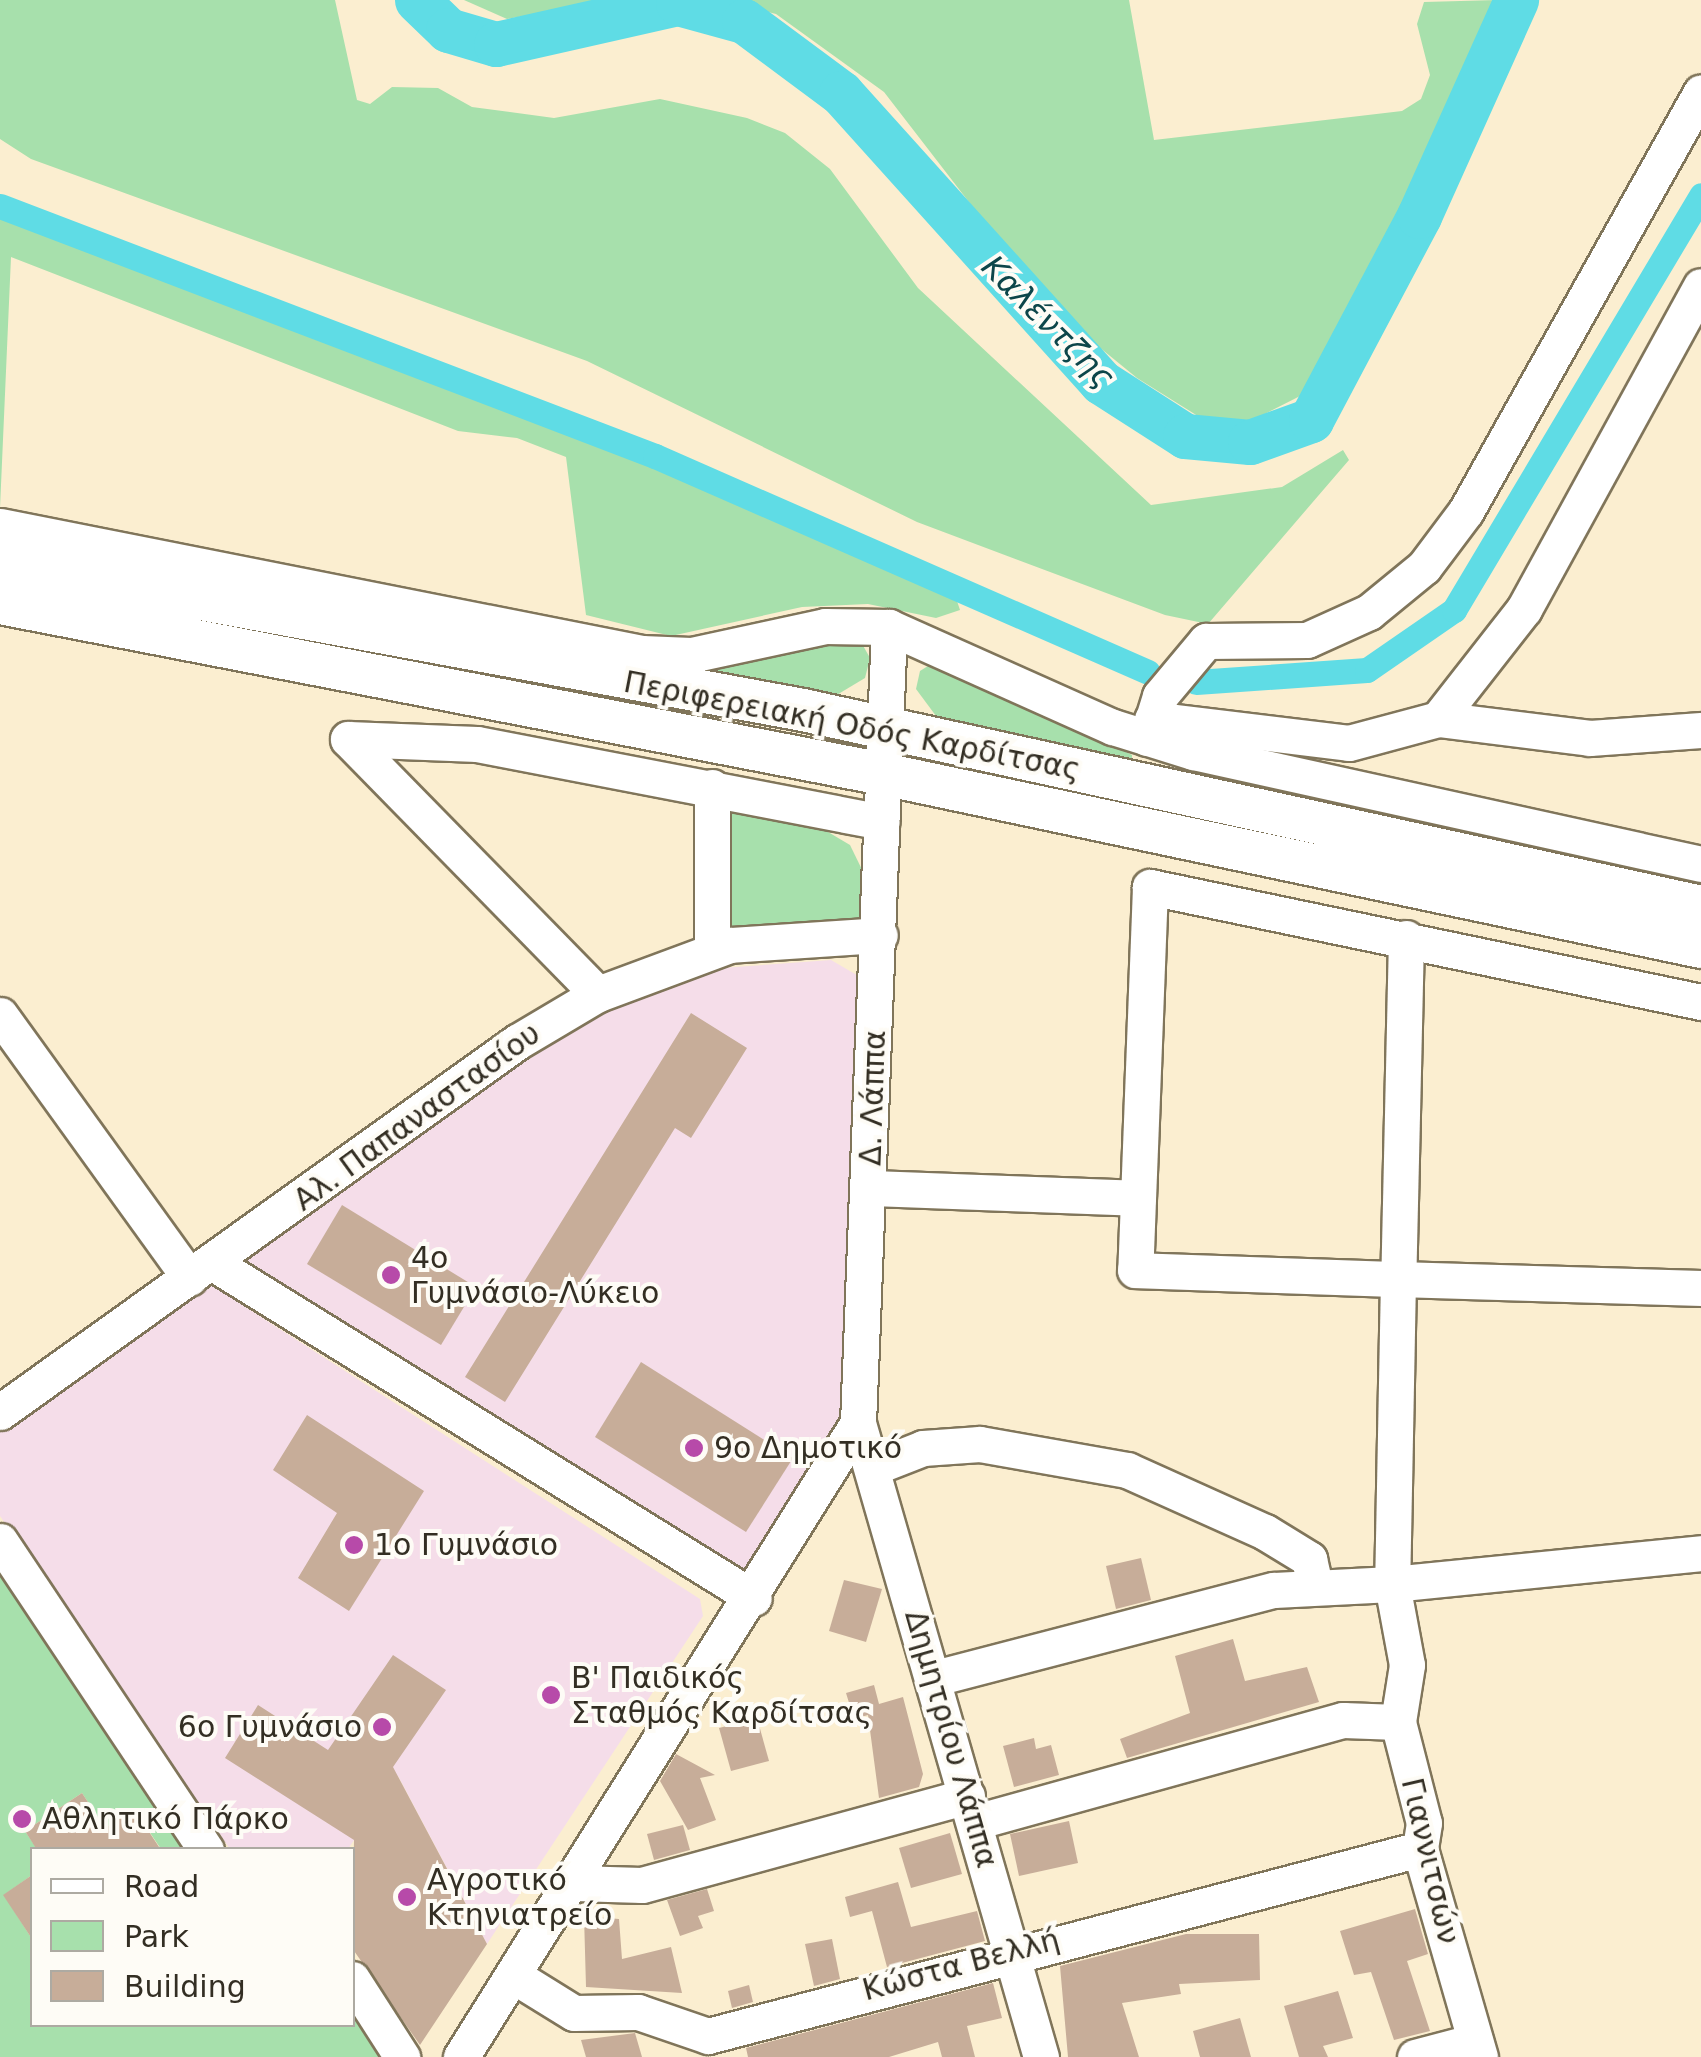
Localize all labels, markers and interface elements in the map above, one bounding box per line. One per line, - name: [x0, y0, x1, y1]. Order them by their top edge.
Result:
- water label: Καλέντζης: [974, 248, 1122, 396]
- street label: Περιφερειακή Οδός Καρδίτσας: [621, 664, 1083, 788]
- street label: Αλ. Παπαναστασίου: [287, 1016, 547, 1218]
- street label: Δ. Λάππα: [853, 1030, 893, 1166]
- place label: 4ο Γυμνάσιο-Λύκειο: [411, 1240, 659, 1310]
- marker: 4ο Γυμνάσιο-Λύκειο: [380, 1264, 402, 1286]
- place label: 9ο Δημοτικό: [714, 1430, 902, 1466]
- marker: 9ο Δημοτικό: [683, 1437, 705, 1459]
- place label: 1ο Γυμνάσιο: [374, 1527, 558, 1563]
- marker: 1ο Γυμνάσιο: [343, 1534, 365, 1556]
- street label: Δημητρίου Λάππα: [897, 1606, 1005, 1872]
- place label: Β' Παιδικός Σταθμός Καρδίτσας: [571, 1660, 872, 1730]
- marker: Β' Παιδικός Σταθμός Καρδίτσας: [540, 1684, 562, 1706]
- place label: 6ο Γυμνάσιο: [178, 1709, 362, 1745]
- marker: 6ο Γυμνάσιο: [371, 1716, 393, 1738]
- street label: Γιαννιτσών: [1393, 1774, 1467, 1948]
- place label: Αθλητικό Πάρκο: [42, 1801, 289, 1837]
- marker: Αθλητικό Πάρκο: [11, 1808, 33, 1830]
- legend: [30, 1847, 355, 2027]
- place label: Αγροτικό Κτηνιατρείο: [427, 1862, 612, 1932]
- text: Road: [124, 1869, 199, 1904]
- marker: Αγροτικό Κτηνιατρείο: [396, 1886, 418, 1908]
- text: Park: [124, 1919, 189, 1954]
- street label: Κώστα Βελλή: [859, 1921, 1063, 2009]
- text: Building: [124, 1969, 246, 2004]

